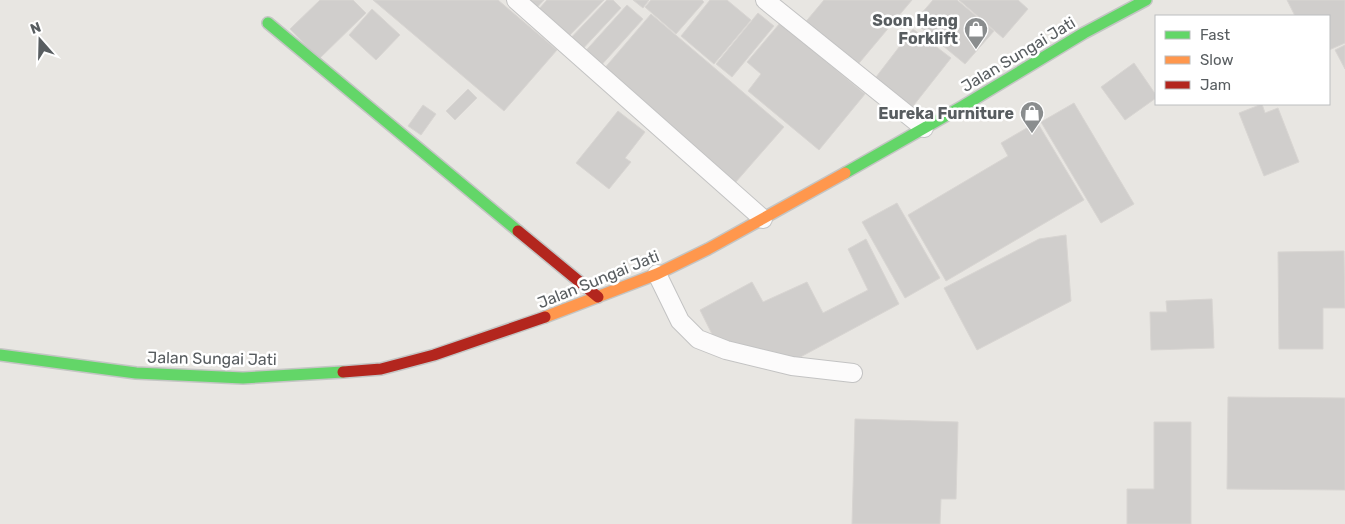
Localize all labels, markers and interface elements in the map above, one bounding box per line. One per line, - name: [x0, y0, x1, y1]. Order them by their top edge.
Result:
- place label: Soon Heng Forklift: [872, 11, 959, 48]
- street label: Jalan Sungai Jati: [958, 13, 1079, 96]
- north arrow: [15, 15, 65, 65]
- legend: [1155, 15, 1330, 105]
- shop icon: Soon Heng Forklift: [963, 16, 989, 50]
- text: N: [28, 19, 43, 38]
- text: Fast: [1200, 26, 1230, 44]
- text: Slow: [1200, 51, 1233, 69]
- text: Jam: [1200, 76, 1231, 94]
- shop icon: Eureka Furniture: [1019, 100, 1045, 134]
- place label: Eureka Furniture: [878, 104, 1014, 123]
- street label: Jalan Sungai Jati: [535, 246, 662, 313]
- street label: Jalan Sungai Jati: [147, 348, 277, 369]

